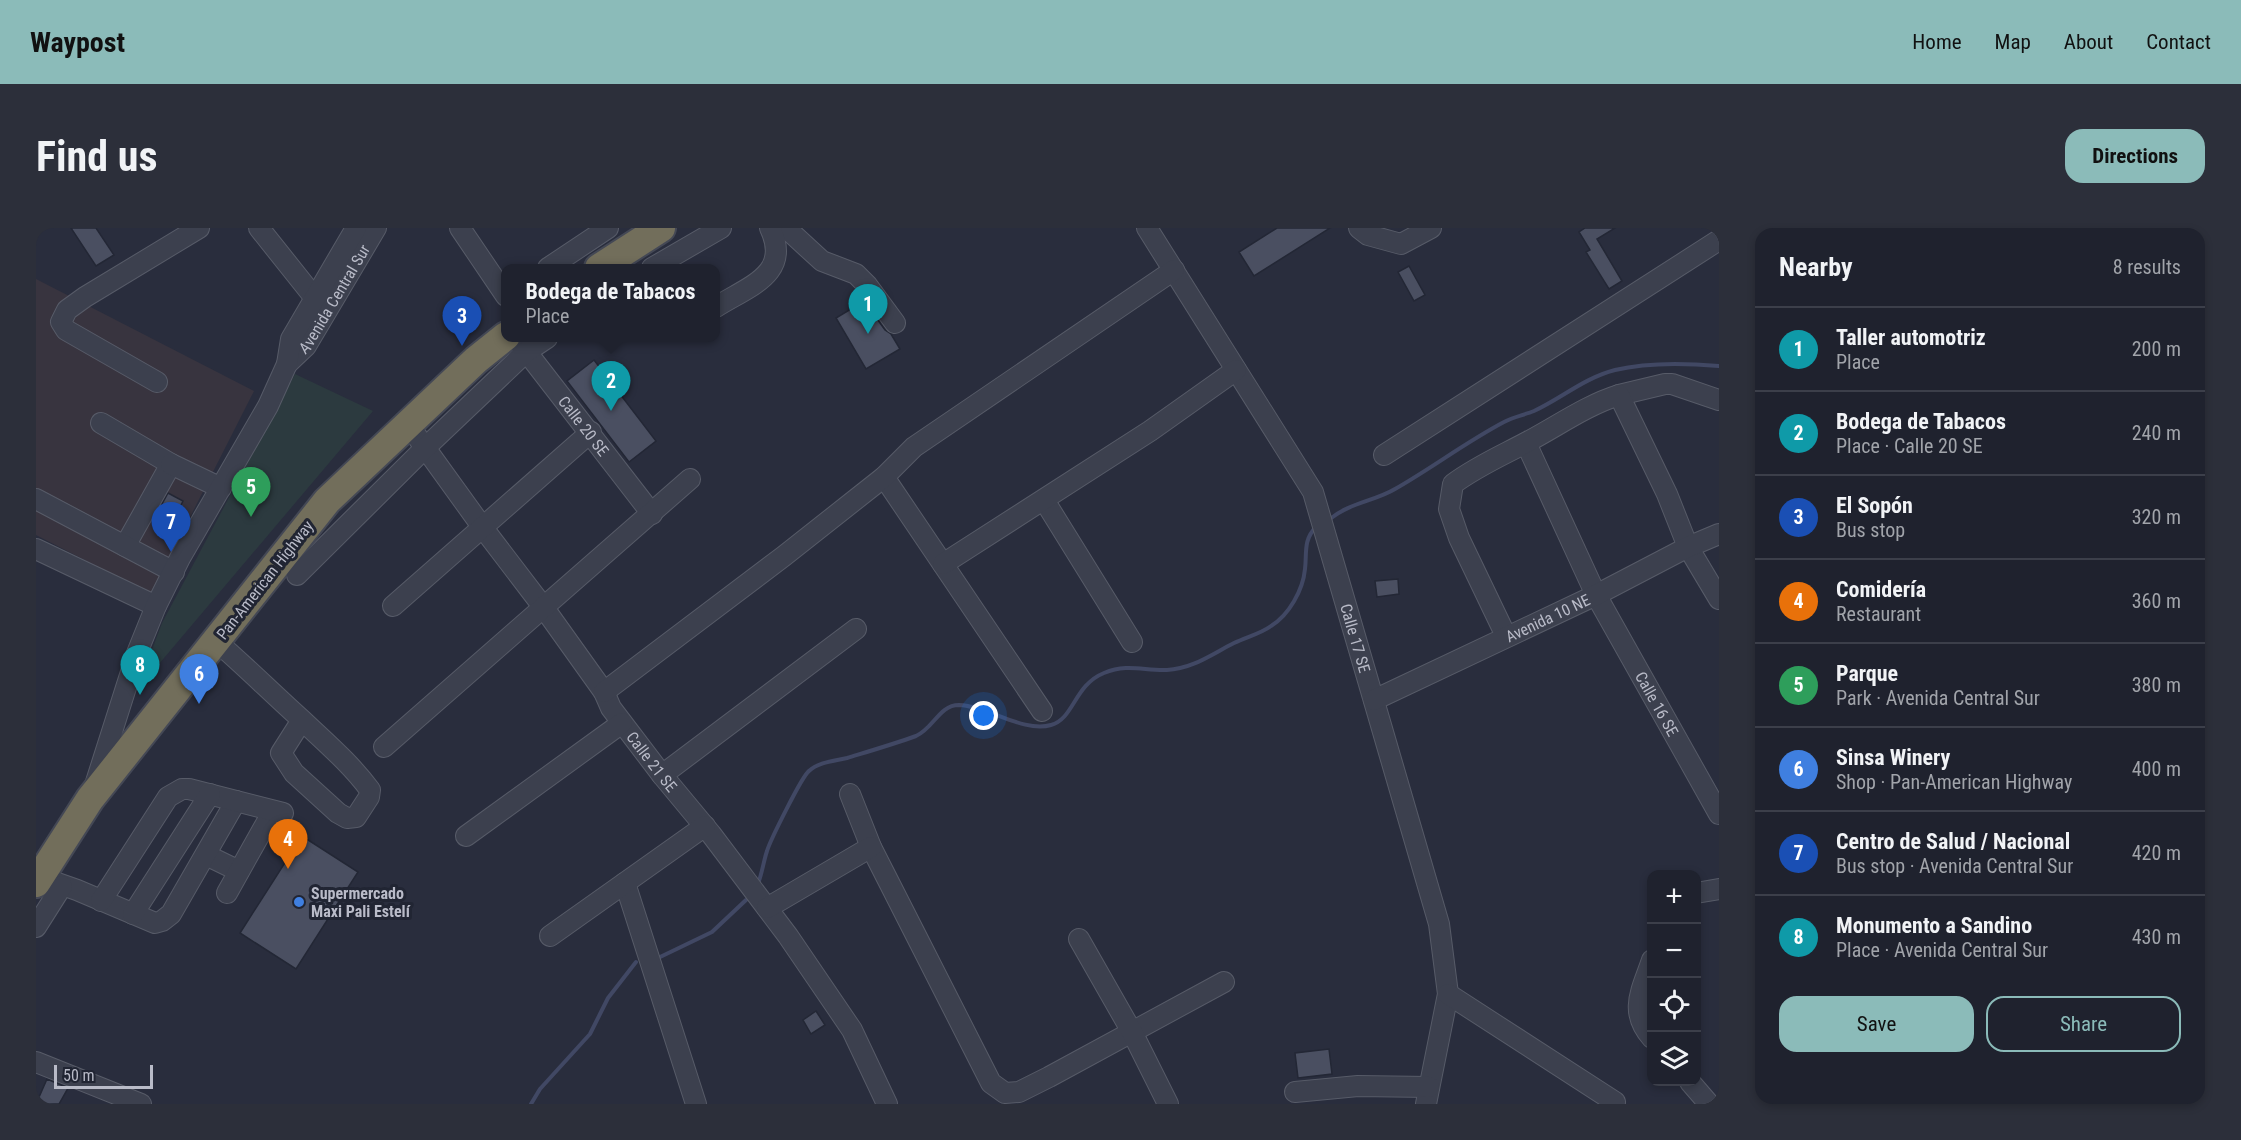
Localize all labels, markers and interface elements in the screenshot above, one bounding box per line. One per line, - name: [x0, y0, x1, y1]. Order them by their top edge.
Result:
- text: Waypost: [30, 26, 125, 59]
- text: Home: [1912, 30, 1962, 54]
- text: Map: [1995, 30, 2031, 54]
- text: About: [2064, 30, 2113, 54]
- text: Contact: [2146, 30, 2211, 54]
- button: Directions: [2065, 129, 2205, 183]
- text: Find us: [36, 132, 157, 181]
- street label: Avenida Central Sur: [294, 241, 374, 358]
- text: Nearby: [1779, 252, 1853, 282]
- text: 8 results: [2113, 255, 2181, 279]
- popup: [501, 264, 720, 342]
- text: Bodega de Tabacos: [526, 279, 695, 304]
- pin: 1: [848, 285, 888, 334]
- pin: 3: [442, 296, 482, 346]
- text: Place: [526, 304, 569, 328]
- text: Taller automotriz: [1836, 325, 1986, 350]
- text: 1: [1793, 337, 1804, 361]
- text: 200 m: [2132, 337, 2181, 361]
- text: Place: [1836, 350, 1880, 374]
- pin: 2: [592, 362, 630, 411]
- street label: Calle 20 SE: [555, 392, 613, 460]
- text: Bodega de Tabacos: [1836, 409, 2006, 434]
- text: 2: [1793, 421, 1804, 445]
- text: 240 m: [2132, 421, 2181, 445]
- text: Place · Calle 20 SE: [1836, 434, 1983, 458]
- pin: 5: [232, 468, 270, 517]
- text: El Sopón: [1836, 493, 1913, 518]
- pin: 7: [152, 502, 190, 552]
- text: 3: [1793, 505, 1804, 529]
- text: 320 m: [2132, 505, 2181, 529]
- street label: Pan-American Highway: [213, 516, 318, 643]
- text: Bus stop: [1836, 518, 1905, 542]
- text: Comidería: [1836, 577, 1926, 602]
- text: 4: [1793, 589, 1804, 613]
- text: 360 m: [2132, 589, 2181, 613]
- street label: Avenida 10 NE: [1502, 590, 1593, 646]
- street label: Calle 17 SE: [1337, 601, 1375, 675]
- text: Restaurant: [1836, 602, 1921, 626]
- pin: 8: [120, 646, 160, 695]
- pin: 6: [180, 654, 218, 704]
- text: Parque: [1836, 661, 1898, 686]
- street label: Calle 16 SE: [1631, 668, 1683, 739]
- text: 5: [1793, 673, 1804, 697]
- text: 380 m: [2132, 673, 2181, 697]
- text: Park · Avenida Central Sur: [1836, 686, 2040, 710]
- your location: [969, 701, 998, 730]
- street label: Calle 21 SE: [623, 728, 681, 796]
- text: Sinsa Winery: [1836, 745, 1950, 770]
- text: 6: [1793, 757, 1804, 781]
- text: 400 m: [2132, 757, 2181, 781]
- text: Shop · Pan-American Highway: [1836, 770, 2072, 794]
- pin: 4: [268, 820, 308, 869]
- text: Centro de Salud / Nacional: [1836, 829, 2070, 854]
- text: 7: [1793, 841, 1804, 865]
- text: 420 m: [2132, 841, 2181, 865]
- text: Bus stop · Avenida Central Sur: [1836, 854, 2073, 878]
- map controls: [1647, 870, 1701, 1086]
- button: +: [1647, 870, 1701, 924]
- place label: Supermercado Maxi Pali Estelí: [311, 884, 412, 921]
- marker: Supermercado Maxi Pali Estelí: [292, 895, 306, 909]
- text: Monumento a Sandino: [1836, 913, 2032, 938]
- button: −: [1647, 924, 1701, 978]
- text: 8: [1793, 925, 1804, 949]
- text: 430 m: [2132, 925, 2181, 949]
- text: Place · Avenida Central Sur: [1836, 938, 2048, 962]
- button: locate: [1647, 978, 1701, 1032]
- button: Save: [1779, 996, 1974, 1052]
- button: Share: [1986, 996, 2181, 1052]
- button: layers: [1647, 1032, 1701, 1086]
- scale bar: [54, 1062, 153, 1090]
- text: 50 m: [63, 1066, 95, 1085]

